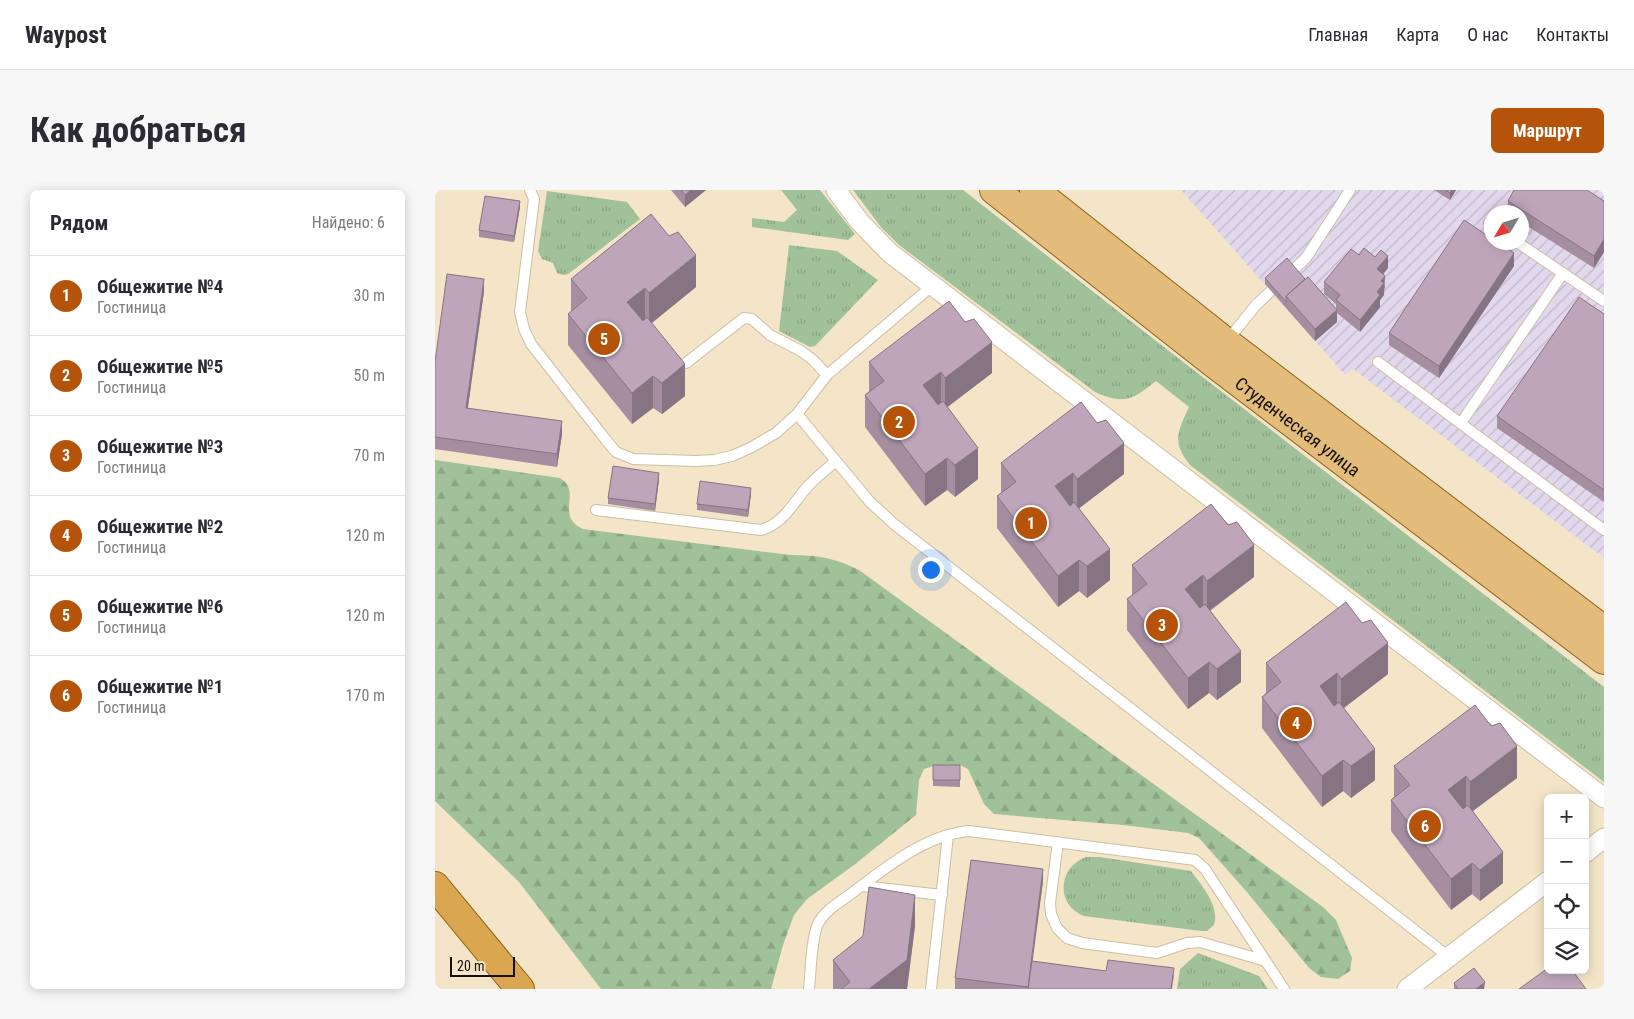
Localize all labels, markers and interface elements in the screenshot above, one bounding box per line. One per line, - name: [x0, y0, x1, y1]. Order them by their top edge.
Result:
- text: Waypost: [25, 21, 107, 49]
- text: Главная: [1308, 24, 1368, 45]
- text: Карта: [1396, 24, 1439, 45]
- text: О нас: [1467, 24, 1508, 45]
- text: Контакты: [1536, 24, 1609, 45]
- button: Маршрут: [1491, 108, 1604, 153]
- text: Как добраться: [30, 110, 246, 151]
- north arrow: [1484, 205, 1529, 250]
- text: Рядом: [50, 211, 109, 235]
- text: Найдено: 6: [312, 213, 385, 232]
- text: Общежитие №4: [97, 275, 223, 298]
- text: 1: [62, 286, 70, 305]
- text: 30 m: [353, 286, 385, 305]
- text: Гостиница: [97, 298, 166, 317]
- pin: 5: [588, 320, 620, 358]
- text: Общежитие №5: [97, 355, 223, 378]
- text: 2: [62, 366, 70, 385]
- text: 50 m: [353, 366, 385, 385]
- street label: Студенческая улица: [1231, 372, 1364, 481]
- text: Гостиница: [97, 378, 166, 397]
- pin: 2: [883, 403, 915, 441]
- text: Общежитие №3: [97, 435, 223, 458]
- text: 3: [62, 446, 70, 465]
- text: 70 m: [353, 446, 385, 465]
- text: Гостиница: [97, 458, 166, 477]
- pin: 1: [1015, 504, 1047, 542]
- text: Общежитие №2: [97, 515, 223, 538]
- text: 4: [62, 526, 70, 545]
- text: 120 m: [346, 526, 385, 545]
- text: Гостиница: [97, 538, 166, 557]
- your location: [918, 557, 944, 583]
- text: Общежитие №6: [97, 595, 223, 618]
- text: 5: [62, 606, 70, 625]
- text: 120 m: [346, 606, 385, 625]
- pin: 3: [1146, 606, 1178, 644]
- text: Гостиница: [97, 618, 166, 637]
- text: Общежитие №1: [97, 675, 223, 698]
- text: 6: [62, 686, 70, 705]
- text: 170 m: [346, 686, 385, 705]
- text: Гостиница: [97, 698, 166, 717]
- pin: 4: [1280, 704, 1312, 742]
- map controls: [1544, 794, 1589, 974]
- button: +: [1544, 794, 1589, 839]
- pin: 6: [1409, 807, 1441, 845]
- button: −: [1544, 839, 1589, 884]
- button: locate: [1544, 884, 1589, 929]
- button: layers: [1544, 929, 1589, 974]
- scale bar: [450, 954, 515, 977]
- text: 20 m: [457, 958, 485, 974]

